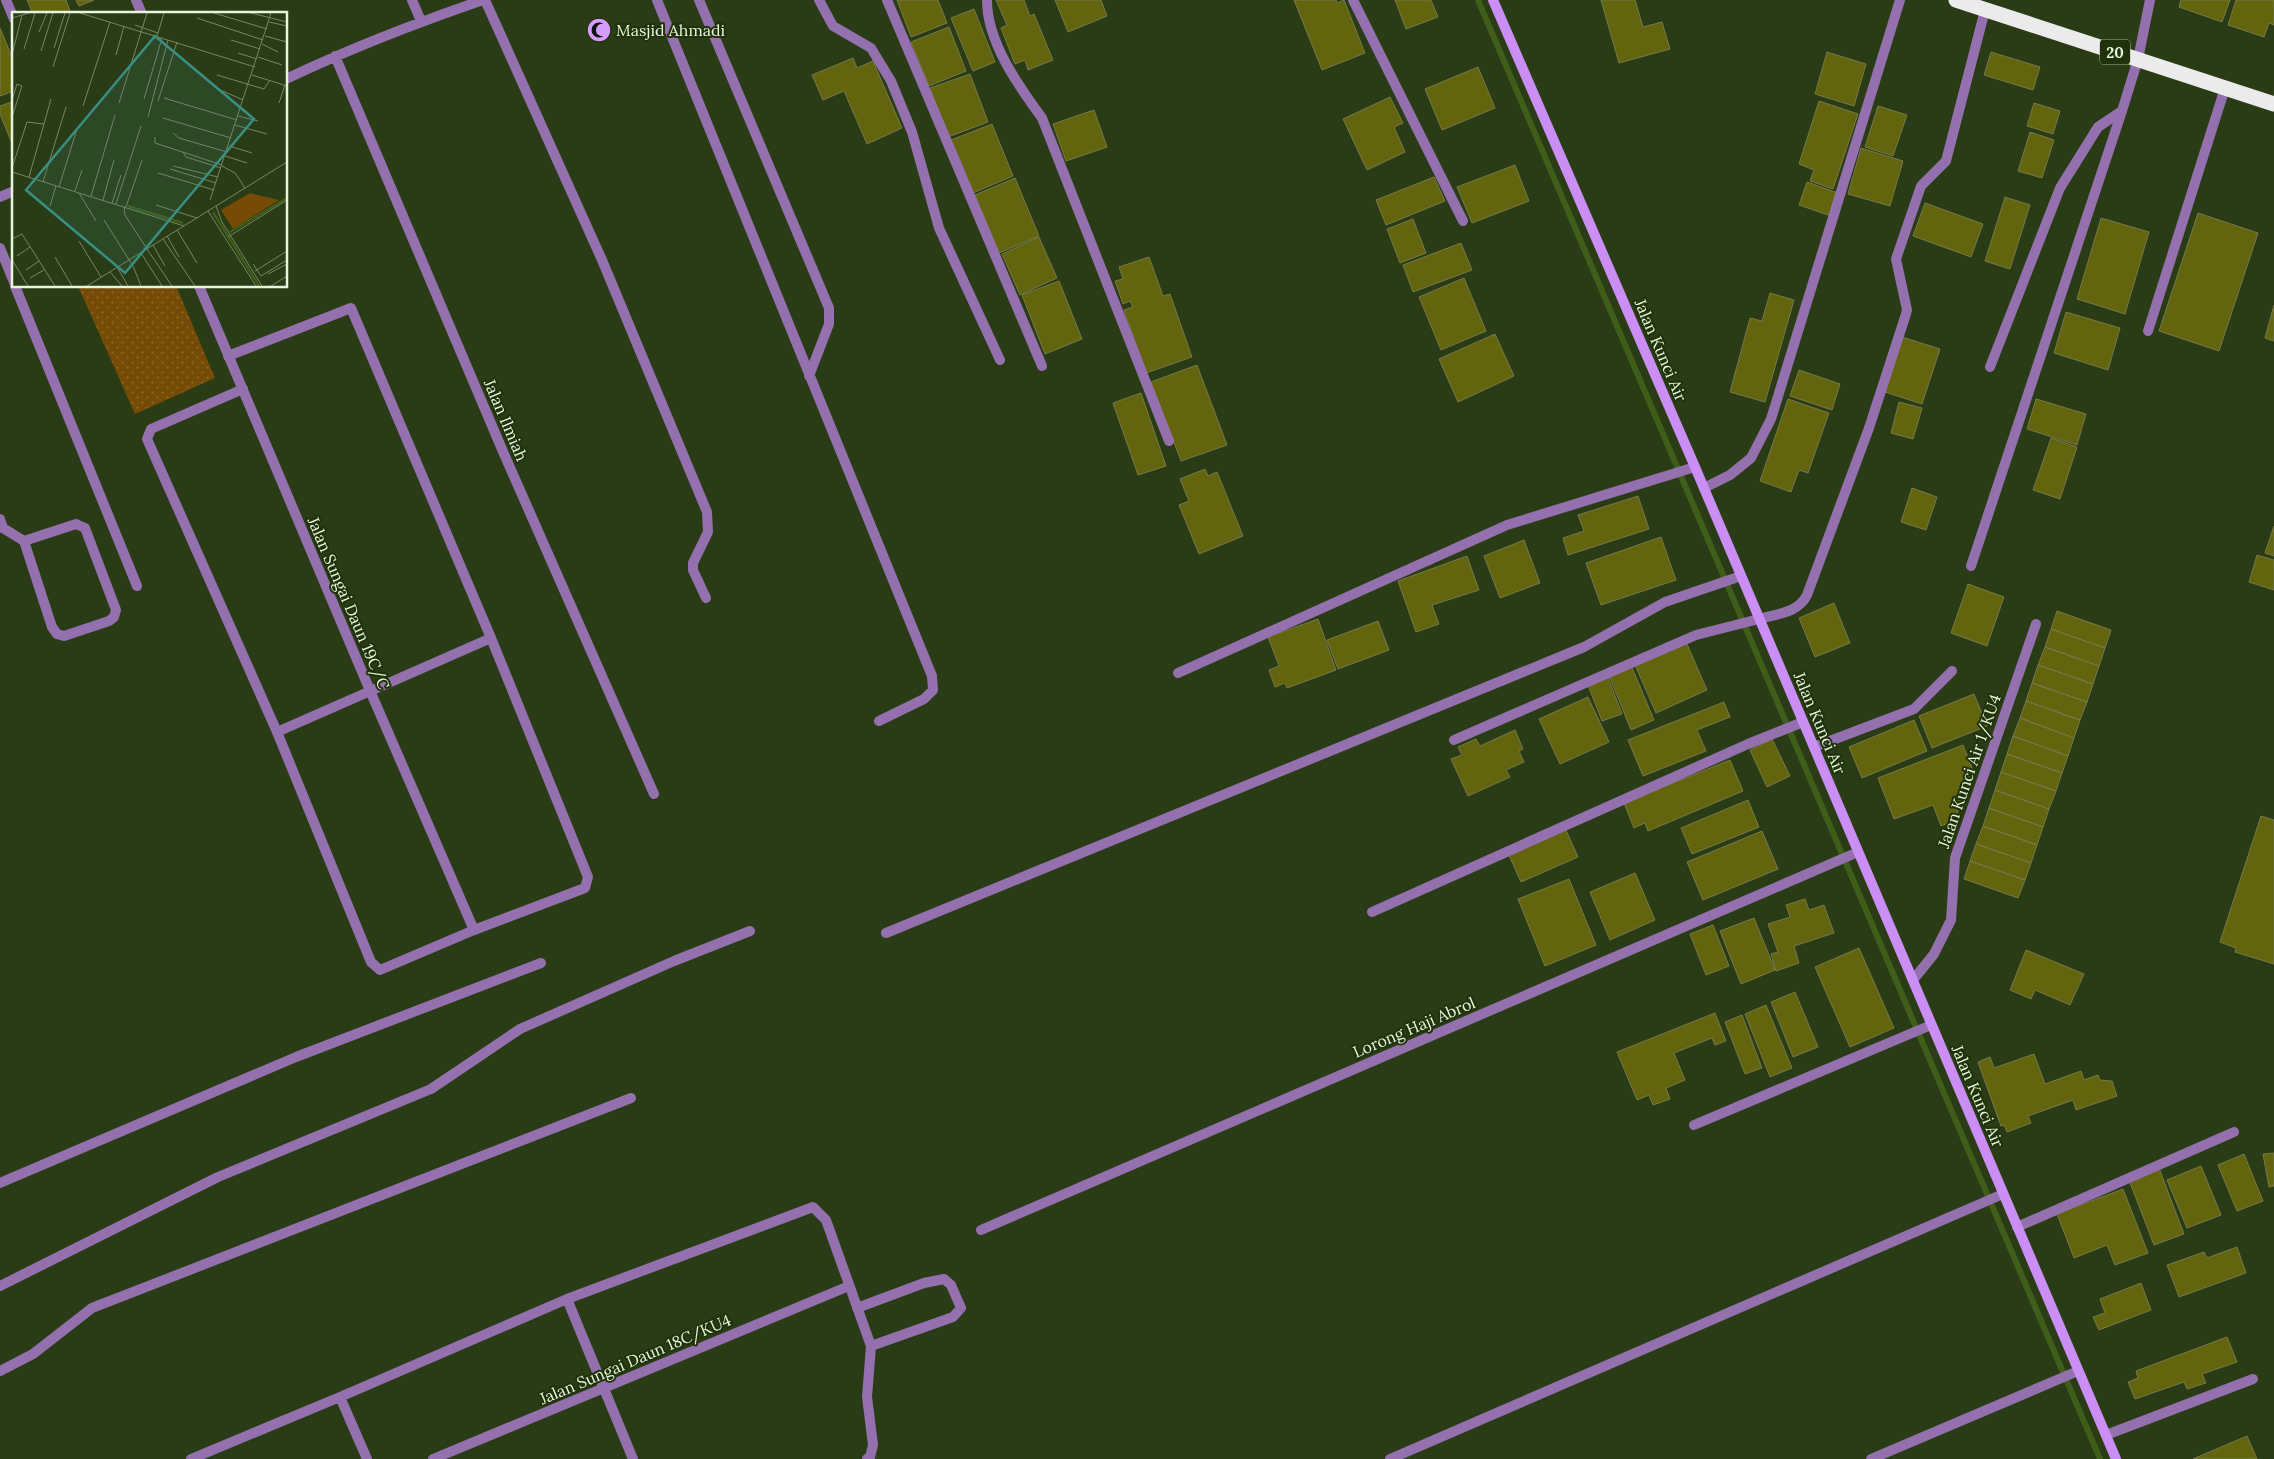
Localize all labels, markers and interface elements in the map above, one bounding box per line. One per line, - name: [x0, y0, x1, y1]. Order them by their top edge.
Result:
- inset map: [12, 12, 288, 288]
- mosque icon: Masjid Ahmadi: [586, 17, 612, 43]
- place label: Masjid Ahmadi: [616, 20, 725, 40]
- road number: 20: [2100, 40, 2130, 64]
- street label: Jalan Kunci Air: [1630, 295, 1692, 404]
- street label: Jalan Ilmiah: [479, 375, 532, 464]
- street label: Jalan Sungai Daun 19C/C: [302, 513, 394, 693]
- street label: Jalan Kunci Air: [1789, 668, 1851, 777]
- street label: Jalan Kunci Air 1/KU4: [1933, 691, 2006, 852]
- street label: Lorong Haji Abrol: [1350, 992, 1478, 1062]
- street label: Jalan Kunci Air: [1947, 1041, 2009, 1150]
- street label: Jalan Sungai Daun 18C/KU4: [535, 1309, 734, 1410]

